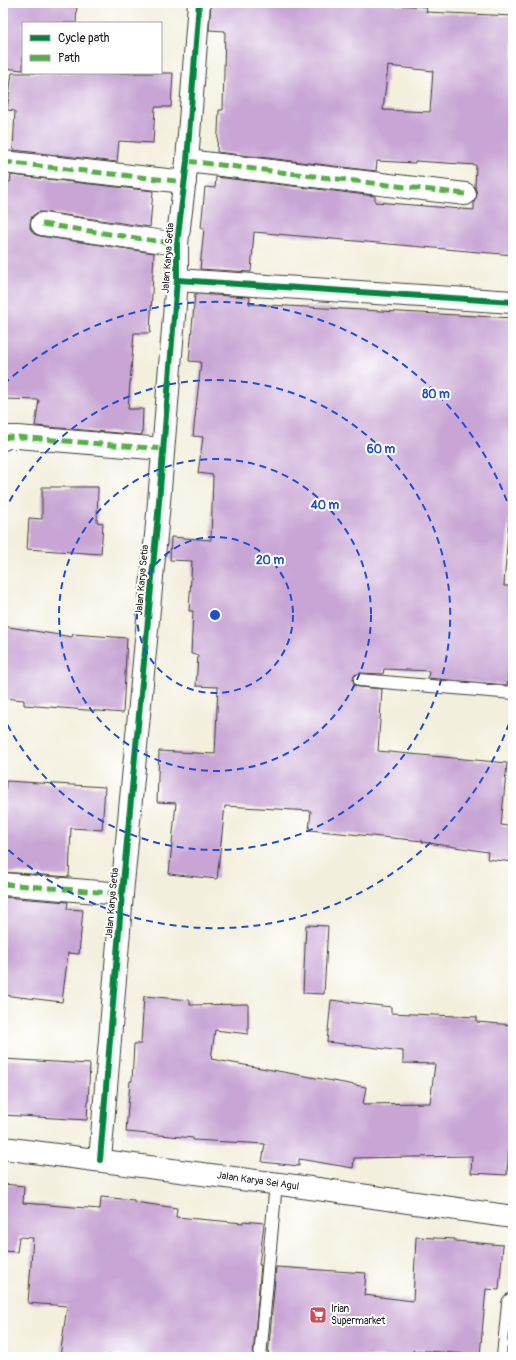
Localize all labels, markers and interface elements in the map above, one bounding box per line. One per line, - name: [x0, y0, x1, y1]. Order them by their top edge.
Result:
- legend: [22, 22, 162, 74]
- text: Cycle path: [58, 31, 110, 46]
- text: Path: [58, 51, 80, 66]
- street label: Jalan Karya Setia: [160, 222, 176, 294]
- text: 80 m: [422, 387, 450, 402]
- text: 60 m: [367, 442, 396, 457]
- text: 40 m: [310, 498, 340, 513]
- street label: Jalan Karya Setia: [133, 544, 151, 616]
- text: 20 m: [256, 553, 284, 568]
- centre of rings: [208, 608, 222, 622]
- street label: Jalan Karya Setia: [103, 867, 121, 939]
- street label: Jalan Karya Sei Agul: [216, 1169, 300, 1193]
- place label: Irian Supermarket: [331, 1303, 386, 1327]
- supermarket icon: Irian Supermarket: [308, 1305, 328, 1325]

